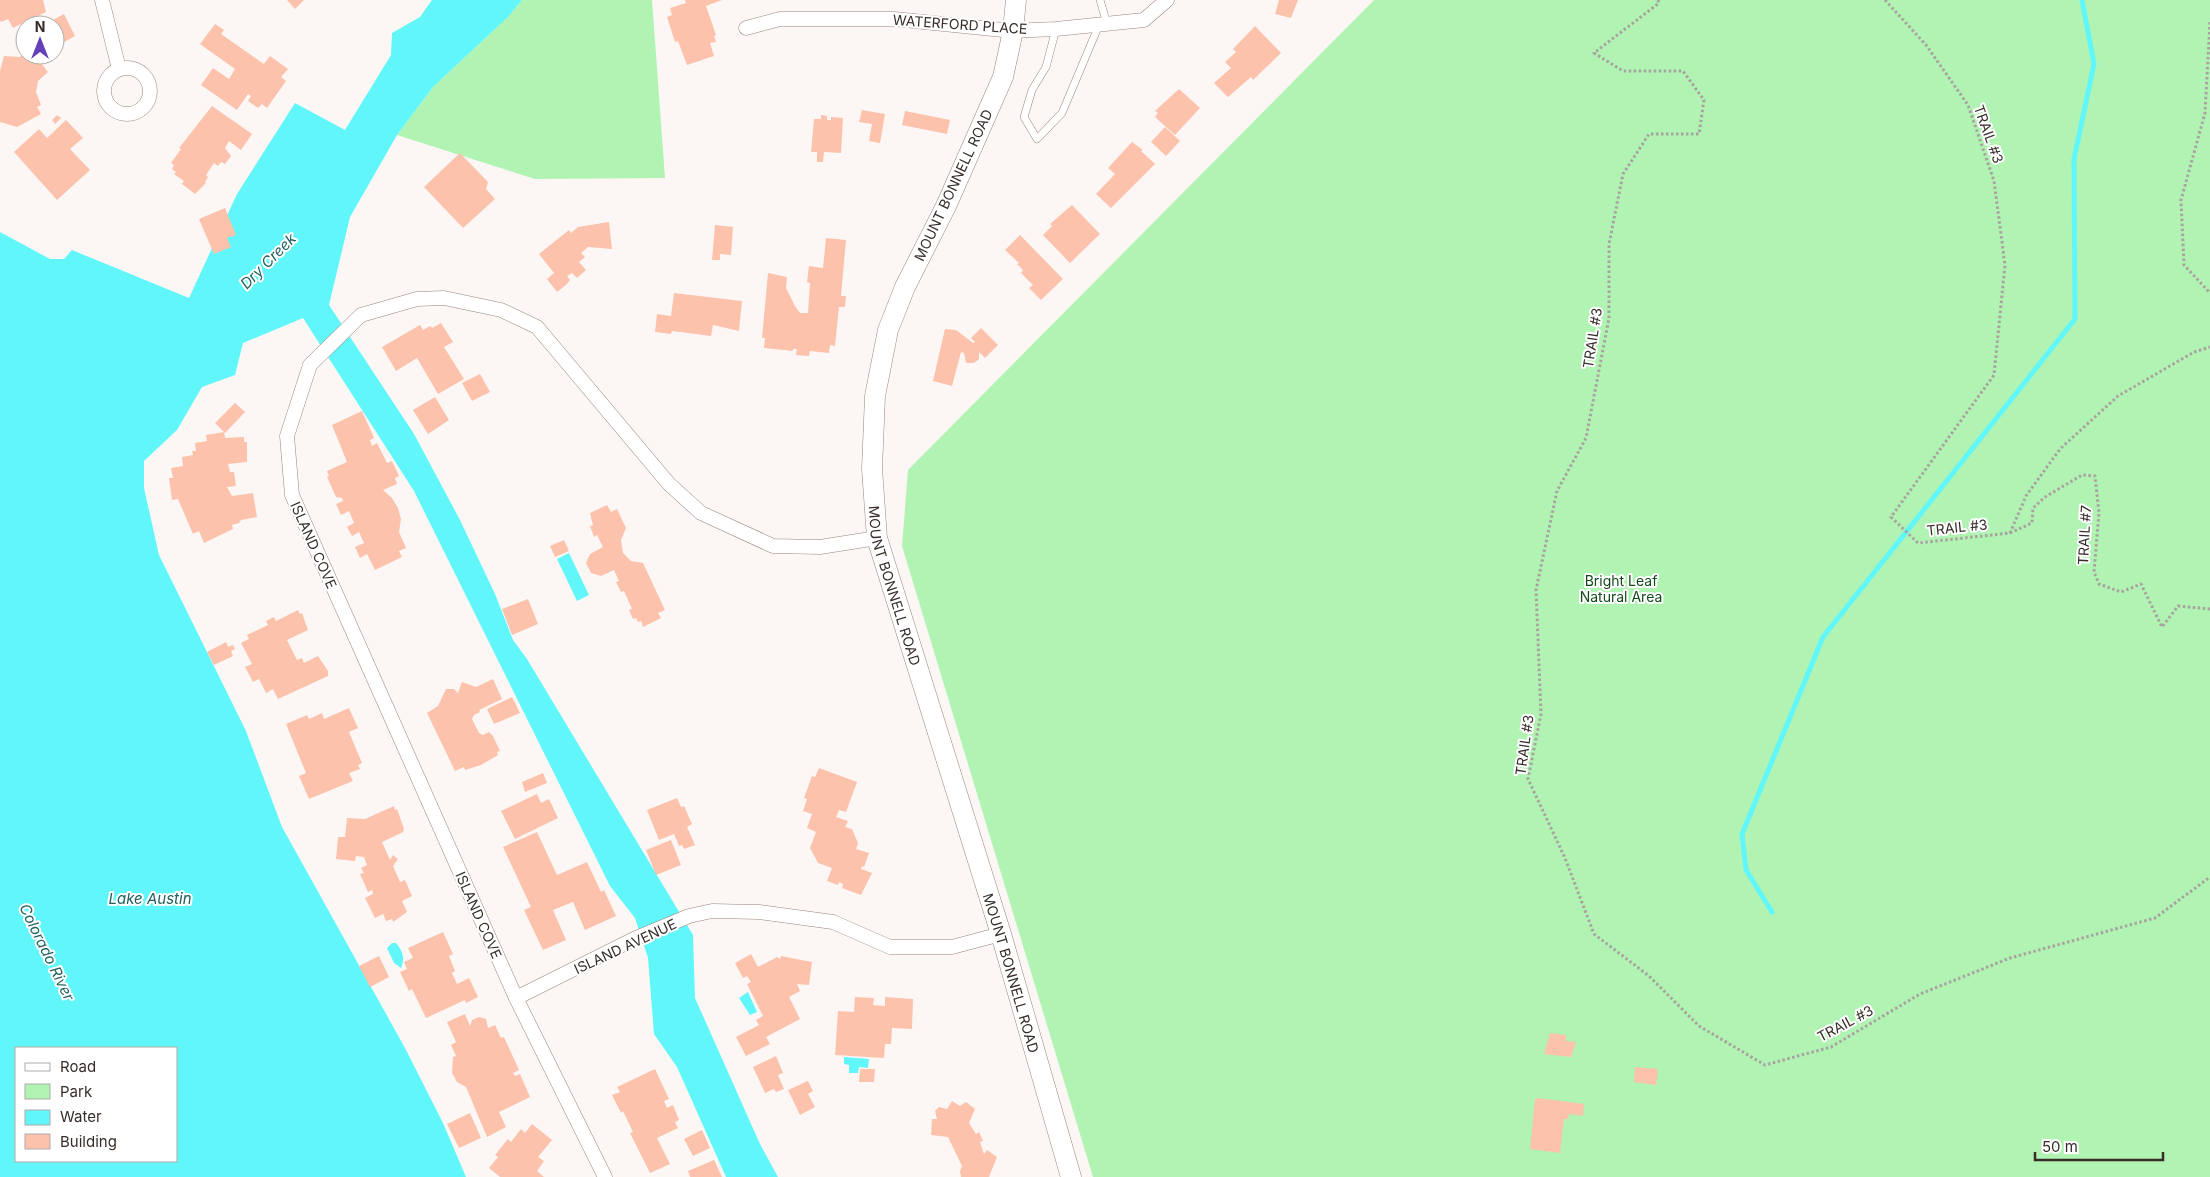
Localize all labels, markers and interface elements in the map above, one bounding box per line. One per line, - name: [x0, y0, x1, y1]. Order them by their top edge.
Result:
- street label: WATERFORD PLACE: [892, 11, 1028, 37]
- north arrow: [15, 15, 65, 65]
- text: N: [35, 18, 45, 35]
- street label: TRAIL #3: [1971, 103, 2007, 165]
- street label: MOUNT BONNELL ROAD: [910, 106, 996, 264]
- water label: Dry Creek: [236, 229, 300, 293]
- street label: TRAIL #3: [1579, 307, 1605, 369]
- street label: ISLAND COVE: [287, 499, 341, 591]
- street label: TRAIL #7: [2074, 504, 2094, 565]
- street label: MOUNT BONNELL ROAD: [866, 505, 925, 667]
- street label: TRAIL #3: [1926, 515, 1988, 539]
- park label: Bright Leaf Natural Area: [1580, 572, 1662, 605]
- street label: TRAIL #3: [1511, 714, 1537, 776]
- street label: ISLAND COVE: [452, 869, 506, 961]
- water label: Lake Austin: [108, 889, 192, 908]
- street label: MOUNT BONNELL ROAD: [980, 891, 1043, 1055]
- water label: Colorado River: [15, 900, 79, 1004]
- street label: ISLAND AVENUE: [571, 915, 679, 977]
- street label: TRAIL #3: [1814, 1001, 1876, 1045]
- legend: [15, 1047, 178, 1162]
- text: Road: [60, 1057, 96, 1076]
- text: Park: [60, 1082, 93, 1101]
- text: Water: [60, 1107, 102, 1126]
- scale bar: [2035, 1130, 2162, 1162]
- text: Building: [60, 1132, 117, 1151]
- text: 50 m: [2042, 1137, 2078, 1156]

